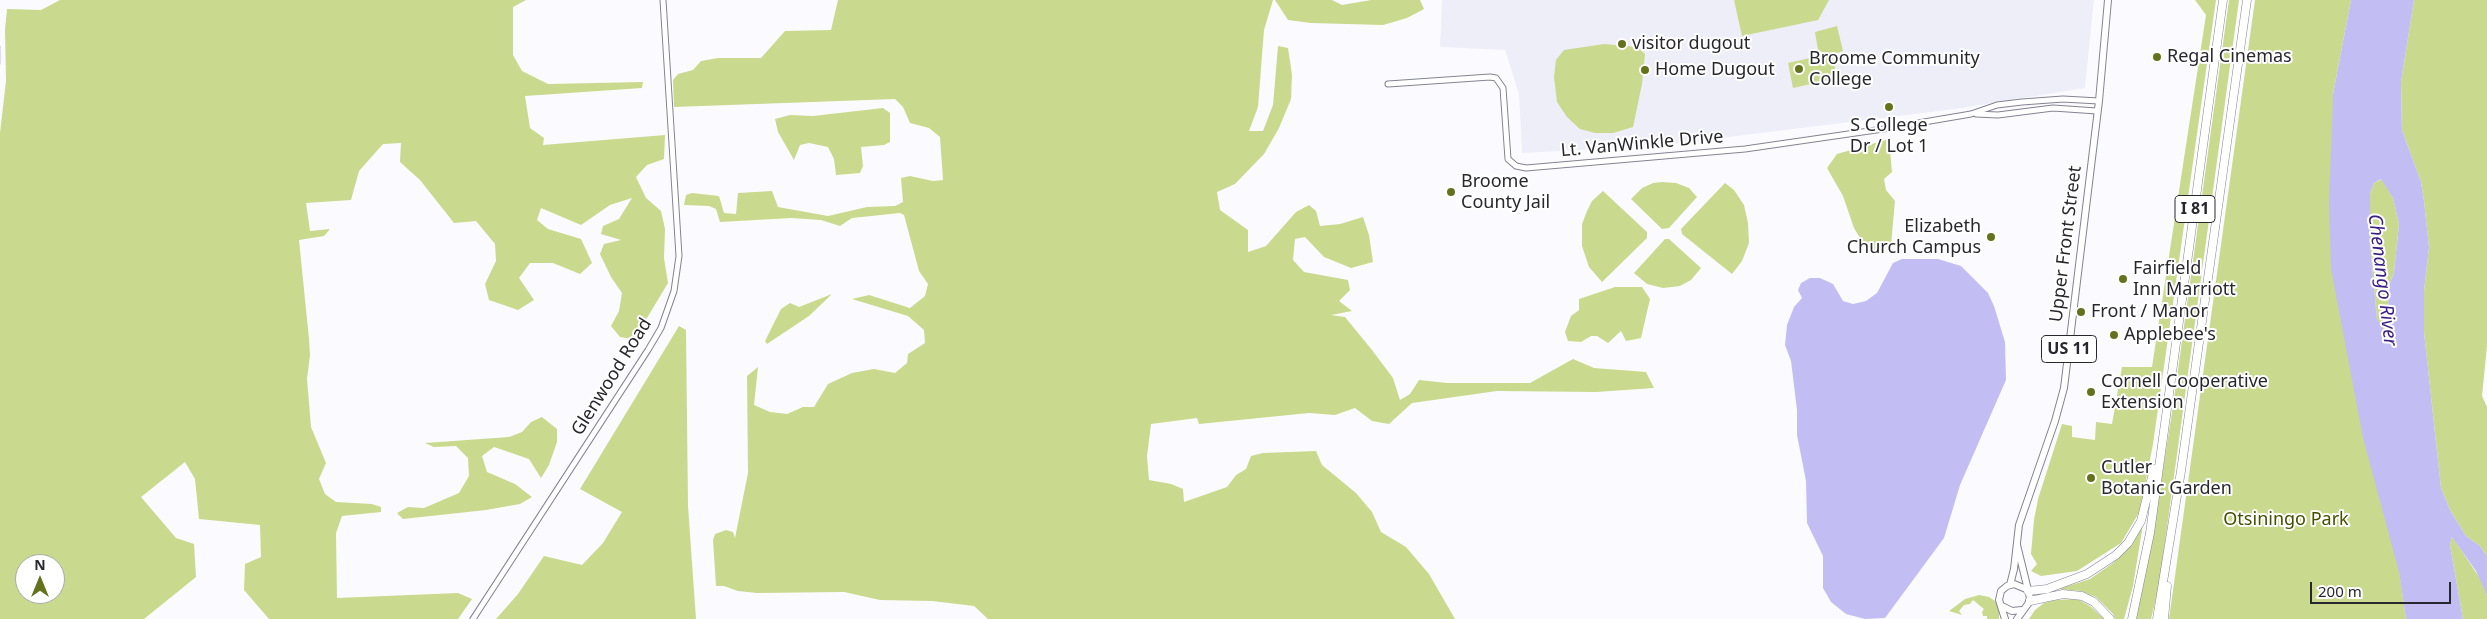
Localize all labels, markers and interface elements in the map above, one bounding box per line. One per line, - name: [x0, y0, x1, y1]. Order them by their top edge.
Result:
- place label: visitor dugout: [1632, 33, 1750, 55]
- marker: visitor dugout: [1616, 38, 1628, 50]
- place label: Regal Cinemas: [2167, 46, 2292, 68]
- place label: Broome Community College: [1809, 48, 1980, 90]
- marker: Regal Cinemas: [2151, 51, 2163, 63]
- place label: Home Dugout: [1655, 59, 1775, 81]
- marker: Broome Community College: [1793, 63, 1805, 75]
- marker: Home Dugout: [1639, 64, 1651, 76]
- marker: S College Dr / Lot 1: [1883, 101, 1895, 113]
- place label: S College Dr / Lot 1: [1850, 115, 1928, 158]
- street label: Lt. VanWinkle Drive: [1560, 126, 1724, 162]
- street label: Upper Front Street: [2046, 165, 2086, 323]
- place label: Broome County Jail: [1461, 171, 1550, 213]
- marker: Broome County Jail: [1445, 186, 1457, 198]
- road number: I 81: [2175, 195, 2215, 222]
- water label: Chenango River: [2363, 213, 2401, 347]
- place label: Elizabeth Church Campus: [1847, 216, 1981, 258]
- marker: Elizabeth Church Campus: [1985, 231, 1997, 243]
- place label: Fairfield Inn Marriott: [2133, 258, 2236, 300]
- marker: Fairfield Inn Marriott: [2117, 273, 2129, 285]
- place label: Front / Manor: [2091, 301, 2208, 323]
- marker: Front / Manor: [2075, 306, 2087, 318]
- street label: Glenwood Road: [567, 314, 657, 440]
- place label: Applebee's: [2124, 324, 2216, 346]
- marker: Applebee's: [2108, 329, 2120, 341]
- road number: US 11: [2042, 336, 2096, 362]
- place label: Cornell Cooperative Extension: [2101, 371, 2268, 414]
- marker: Cornell Cooperative Extension: [2085, 386, 2097, 398]
- place label: Cutler Botanic Garden: [2101, 457, 2232, 499]
- marker: Cutler Botanic Garden: [2085, 472, 2097, 484]
- park label: Otsiningo Park: [2223, 509, 2349, 531]
- north arrow: [15, 554, 65, 604]
- text: N: [34, 555, 46, 574]
- scale bar: [2312, 572, 2453, 604]
- text: 200 m: [2318, 581, 2362, 601]

